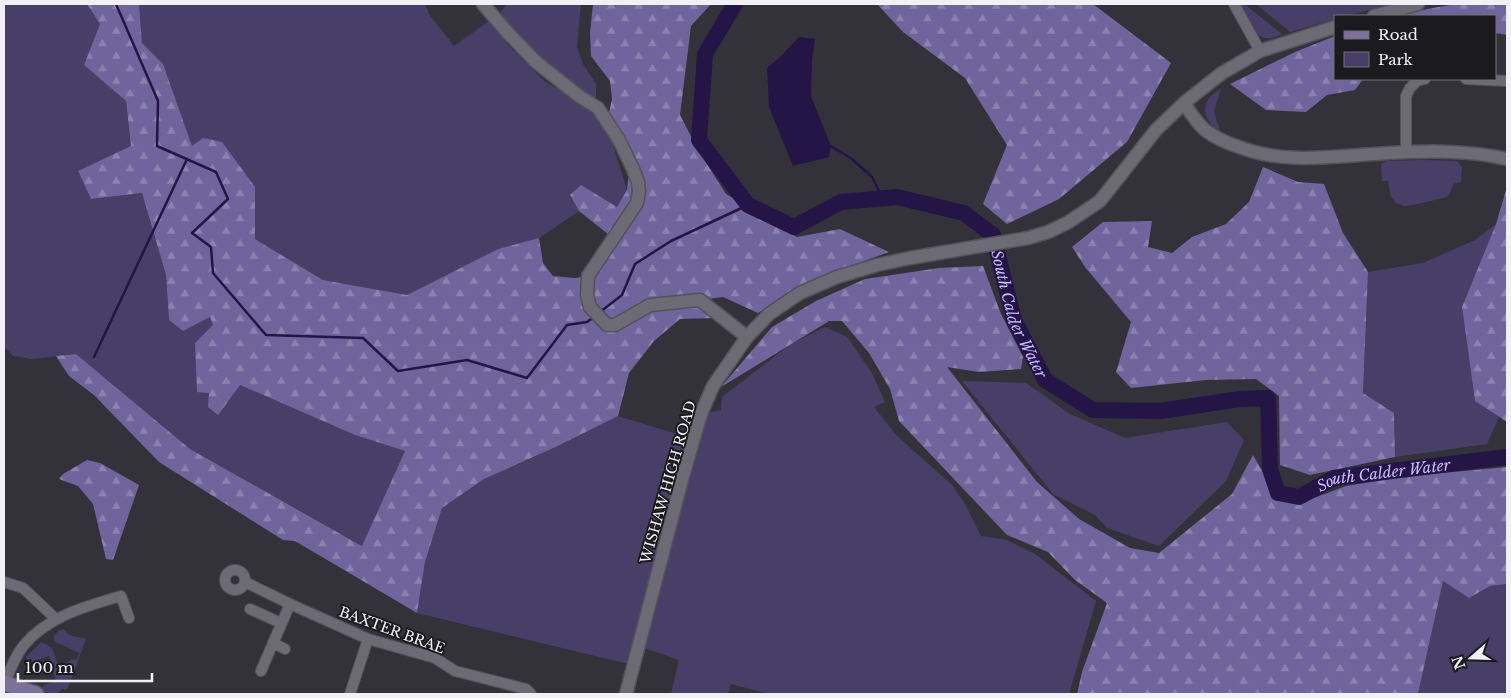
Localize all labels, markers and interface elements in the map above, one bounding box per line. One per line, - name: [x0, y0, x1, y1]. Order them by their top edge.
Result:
- legend: [1334, 15, 1496, 80]
- text: Road: [1378, 25, 1418, 44]
- text: Park: [1378, 50, 1414, 69]
- water label: South Calder Water: [987, 248, 1052, 382]
- street label: WISHAW HIGH ROAD: [636, 399, 700, 566]
- water label: South Calder Water: [1313, 454, 1452, 495]
- street label: BAXTER BRAE: [337, 602, 447, 658]
- north arrow: [1446, 633, 1496, 683]
- scale bar: [18, 650, 151, 682]
- text: N: [1448, 653, 1469, 672]
- text: 100 m: [25, 658, 74, 677]

